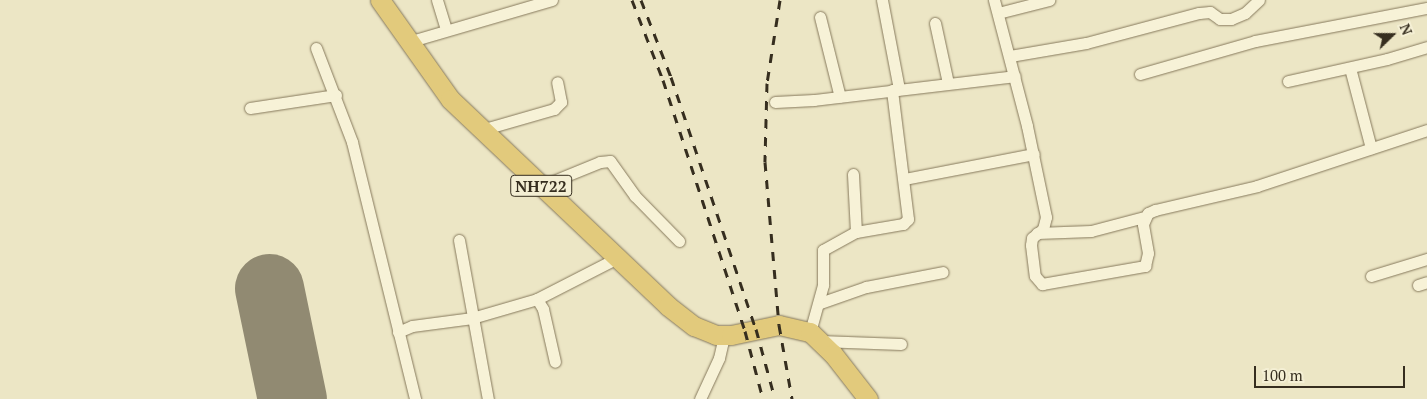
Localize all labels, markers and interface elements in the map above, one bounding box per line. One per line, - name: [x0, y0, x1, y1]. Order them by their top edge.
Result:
- north arrow: [1367, 10, 1417, 60]
- text: N: [1396, 21, 1417, 38]
- road number: NH722: [510, 172, 572, 200]
- scale bar: [1257, 356, 1408, 388]
- text: 100 m: [1262, 365, 1303, 385]

